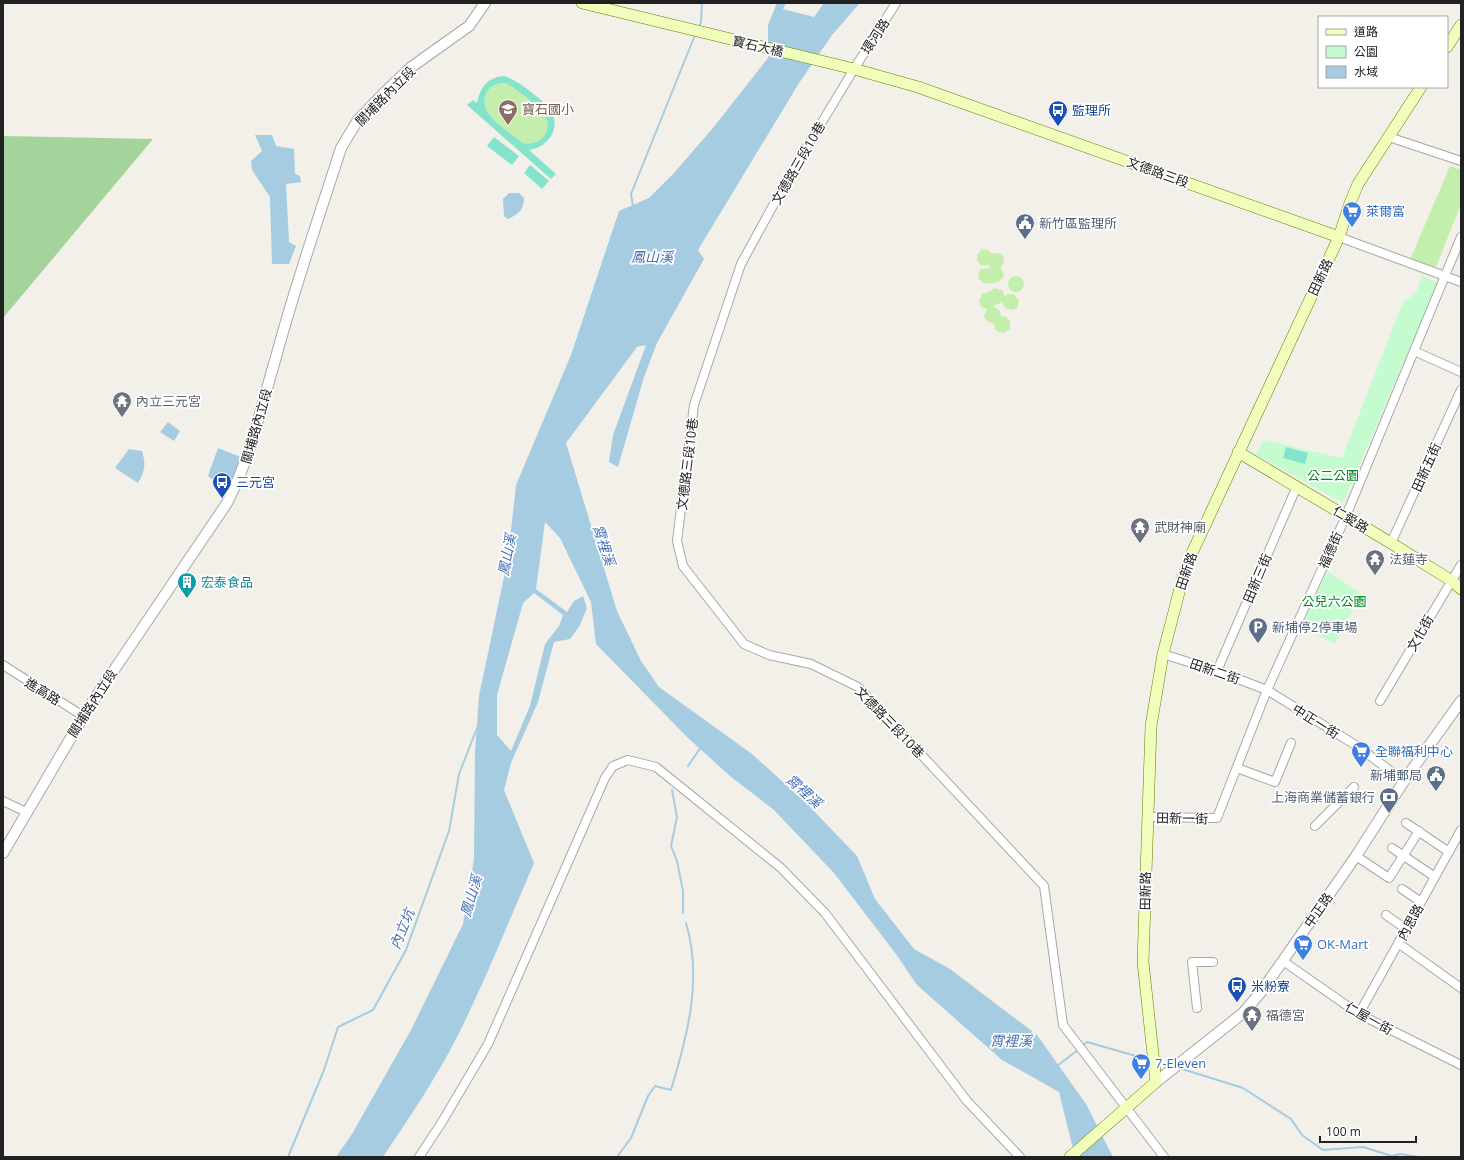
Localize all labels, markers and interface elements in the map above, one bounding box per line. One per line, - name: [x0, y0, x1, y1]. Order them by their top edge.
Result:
- street label: 環河路: [857, 15, 893, 57]
- legend: [1318, 16, 1448, 88]
- text: 道路: [1354, 23, 1378, 40]
- street label: 寶石大橋: [731, 31, 785, 61]
- text: 公園: [1354, 43, 1378, 60]
- street label: 關埔路內立段: [351, 62, 419, 130]
- text: 水域: [1354, 63, 1378, 80]
- school or university icon: 寶石國小: [497, 98, 519, 126]
- bus stop icon: 監理所: [1047, 99, 1069, 127]
- place label: 寶石國小: [522, 100, 574, 118]
- place label: 監理所: [1072, 101, 1111, 119]
- street label: 文德路三段10巷: [767, 118, 829, 208]
- street label: 文德路三段: [1124, 152, 1192, 192]
- supermarket icon: 萊爾富: [1341, 200, 1363, 228]
- place label: 萊爾富: [1366, 202, 1405, 220]
- public building icon: 新竹區監理所: [1014, 212, 1036, 240]
- place label: 新竹區監理所: [1039, 214, 1117, 232]
- water label: 鳳山溪: [631, 247, 675, 266]
- street label: 田新路: [1304, 256, 1336, 298]
- street label: 關埔路內立段: [237, 386, 275, 466]
- temple icon: 內立三元宮: [111, 390, 133, 418]
- place label: 內立三元宮: [136, 392, 201, 410]
- street label: 文德路三段10巷: [672, 417, 702, 511]
- street label: 田新五街: [1407, 440, 1445, 494]
- park label: 公二公園: [1307, 466, 1359, 484]
- bus stop icon: 三元宮: [211, 471, 233, 499]
- place label: 三元宮: [236, 473, 275, 491]
- street label: 仁愛路: [1330, 501, 1372, 537]
- temple icon: 武財神廟: [1129, 516, 1151, 544]
- place label: 武財神廟: [1154, 518, 1206, 536]
- water label: 霄裡溪: [589, 522, 621, 570]
- street label: 福德街: [1314, 529, 1346, 571]
- water label: 鳳山溪: [493, 531, 520, 577]
- temple icon: 法蓮寺: [1364, 548, 1386, 576]
- street label: 田新路: [1171, 550, 1201, 592]
- place label: 法蓮寺: [1389, 550, 1428, 568]
- street label: 田新三街: [1239, 551, 1275, 605]
- building icon: 宏泰食品: [176, 571, 198, 599]
- place label: 宏泰食品: [201, 573, 253, 591]
- park label: 公兒六公園: [1301, 592, 1367, 610]
- street label: 文化街: [1402, 612, 1438, 654]
- parking icon: 新埔停2停車場: [1247, 616, 1269, 644]
- place label: 新埔停2停車場: [1272, 618, 1357, 636]
- street label: 田新二街: [1187, 654, 1243, 688]
- street label: 關埔路內立段: [63, 665, 121, 741]
- street label: 進高路: [22, 673, 64, 709]
- street label: 文德路三段10巷: [851, 682, 929, 762]
- street label: 中正一街: [1289, 700, 1343, 742]
- supermarket icon: 全聯福利中心: [1350, 740, 1372, 768]
- place label: 全聯福利中心: [1375, 742, 1453, 760]
- public building icon: 新埔郵局: [1425, 764, 1447, 792]
- place label: 新埔郵局: [1370, 766, 1422, 784]
- water label: 霄裡溪: [782, 770, 828, 813]
- bank icon: 上海商業儲蓄銀行: [1378, 786, 1400, 814]
- place label: 上海商業儲蓄銀行: [1271, 788, 1375, 806]
- street label: 田新一街: [1156, 809, 1208, 827]
- water label: 鳳山溪: [455, 871, 486, 919]
- street label: 田新路: [1136, 871, 1154, 911]
- street label: 中正路: [1299, 889, 1337, 931]
- street label: 內思路: [1393, 901, 1427, 943]
- water label: 內立坑: [385, 904, 419, 952]
- supermarket icon: OK-Mart: [1292, 933, 1314, 961]
- place label: OK-Mart: [1317, 935, 1368, 953]
- bus stop icon: 米粉寮: [1226, 975, 1248, 1003]
- place label: 米粉寮: [1251, 977, 1290, 995]
- street label: 仁屋一街: [1342, 998, 1396, 1038]
- temple icon: 福德宮: [1241, 1004, 1263, 1032]
- place label: 福德宮: [1266, 1006, 1305, 1024]
- water label: 霄裡溪: [990, 1031, 1034, 1050]
- supermarket icon: 7-Eleven: [1130, 1052, 1152, 1080]
- place label: 7-Eleven: [1155, 1054, 1206, 1072]
- scale bar: [1320, 1118, 1416, 1144]
- text: 100 m: [1326, 1123, 1361, 1140]

